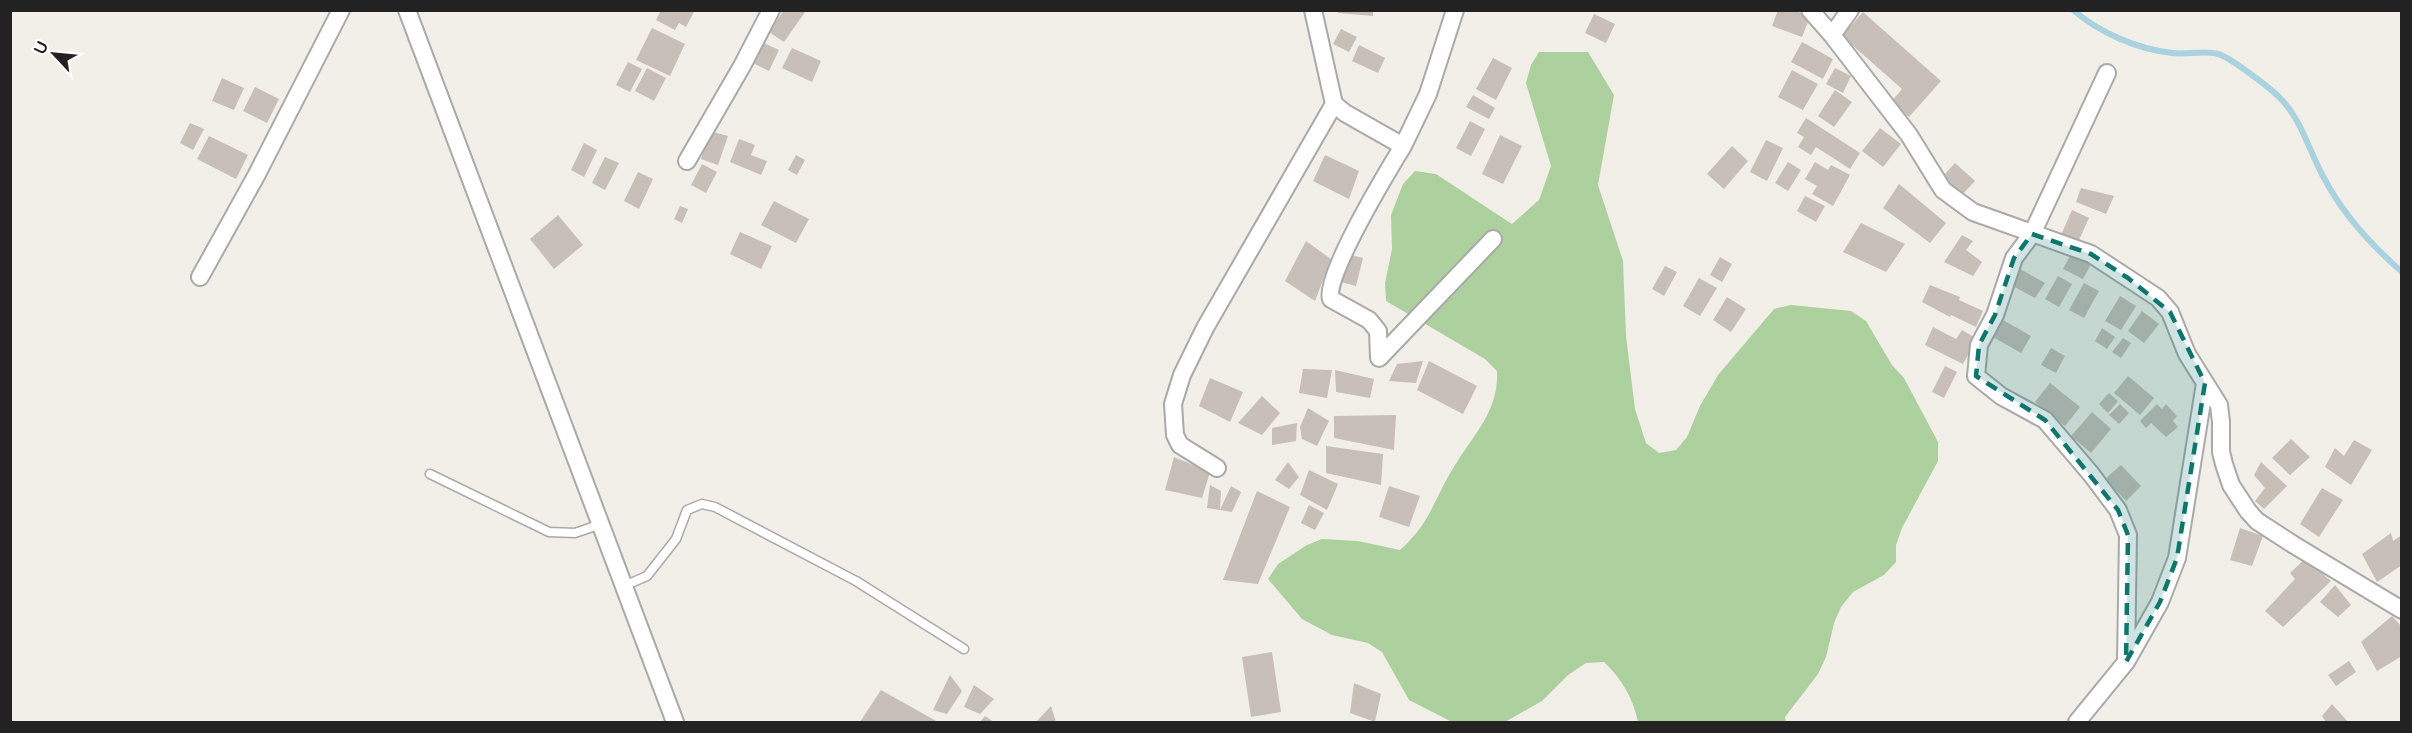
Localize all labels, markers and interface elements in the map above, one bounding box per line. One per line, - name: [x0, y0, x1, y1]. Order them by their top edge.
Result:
- north arrow: [24, 24, 84, 84]
- text: U: [30, 38, 53, 58]

